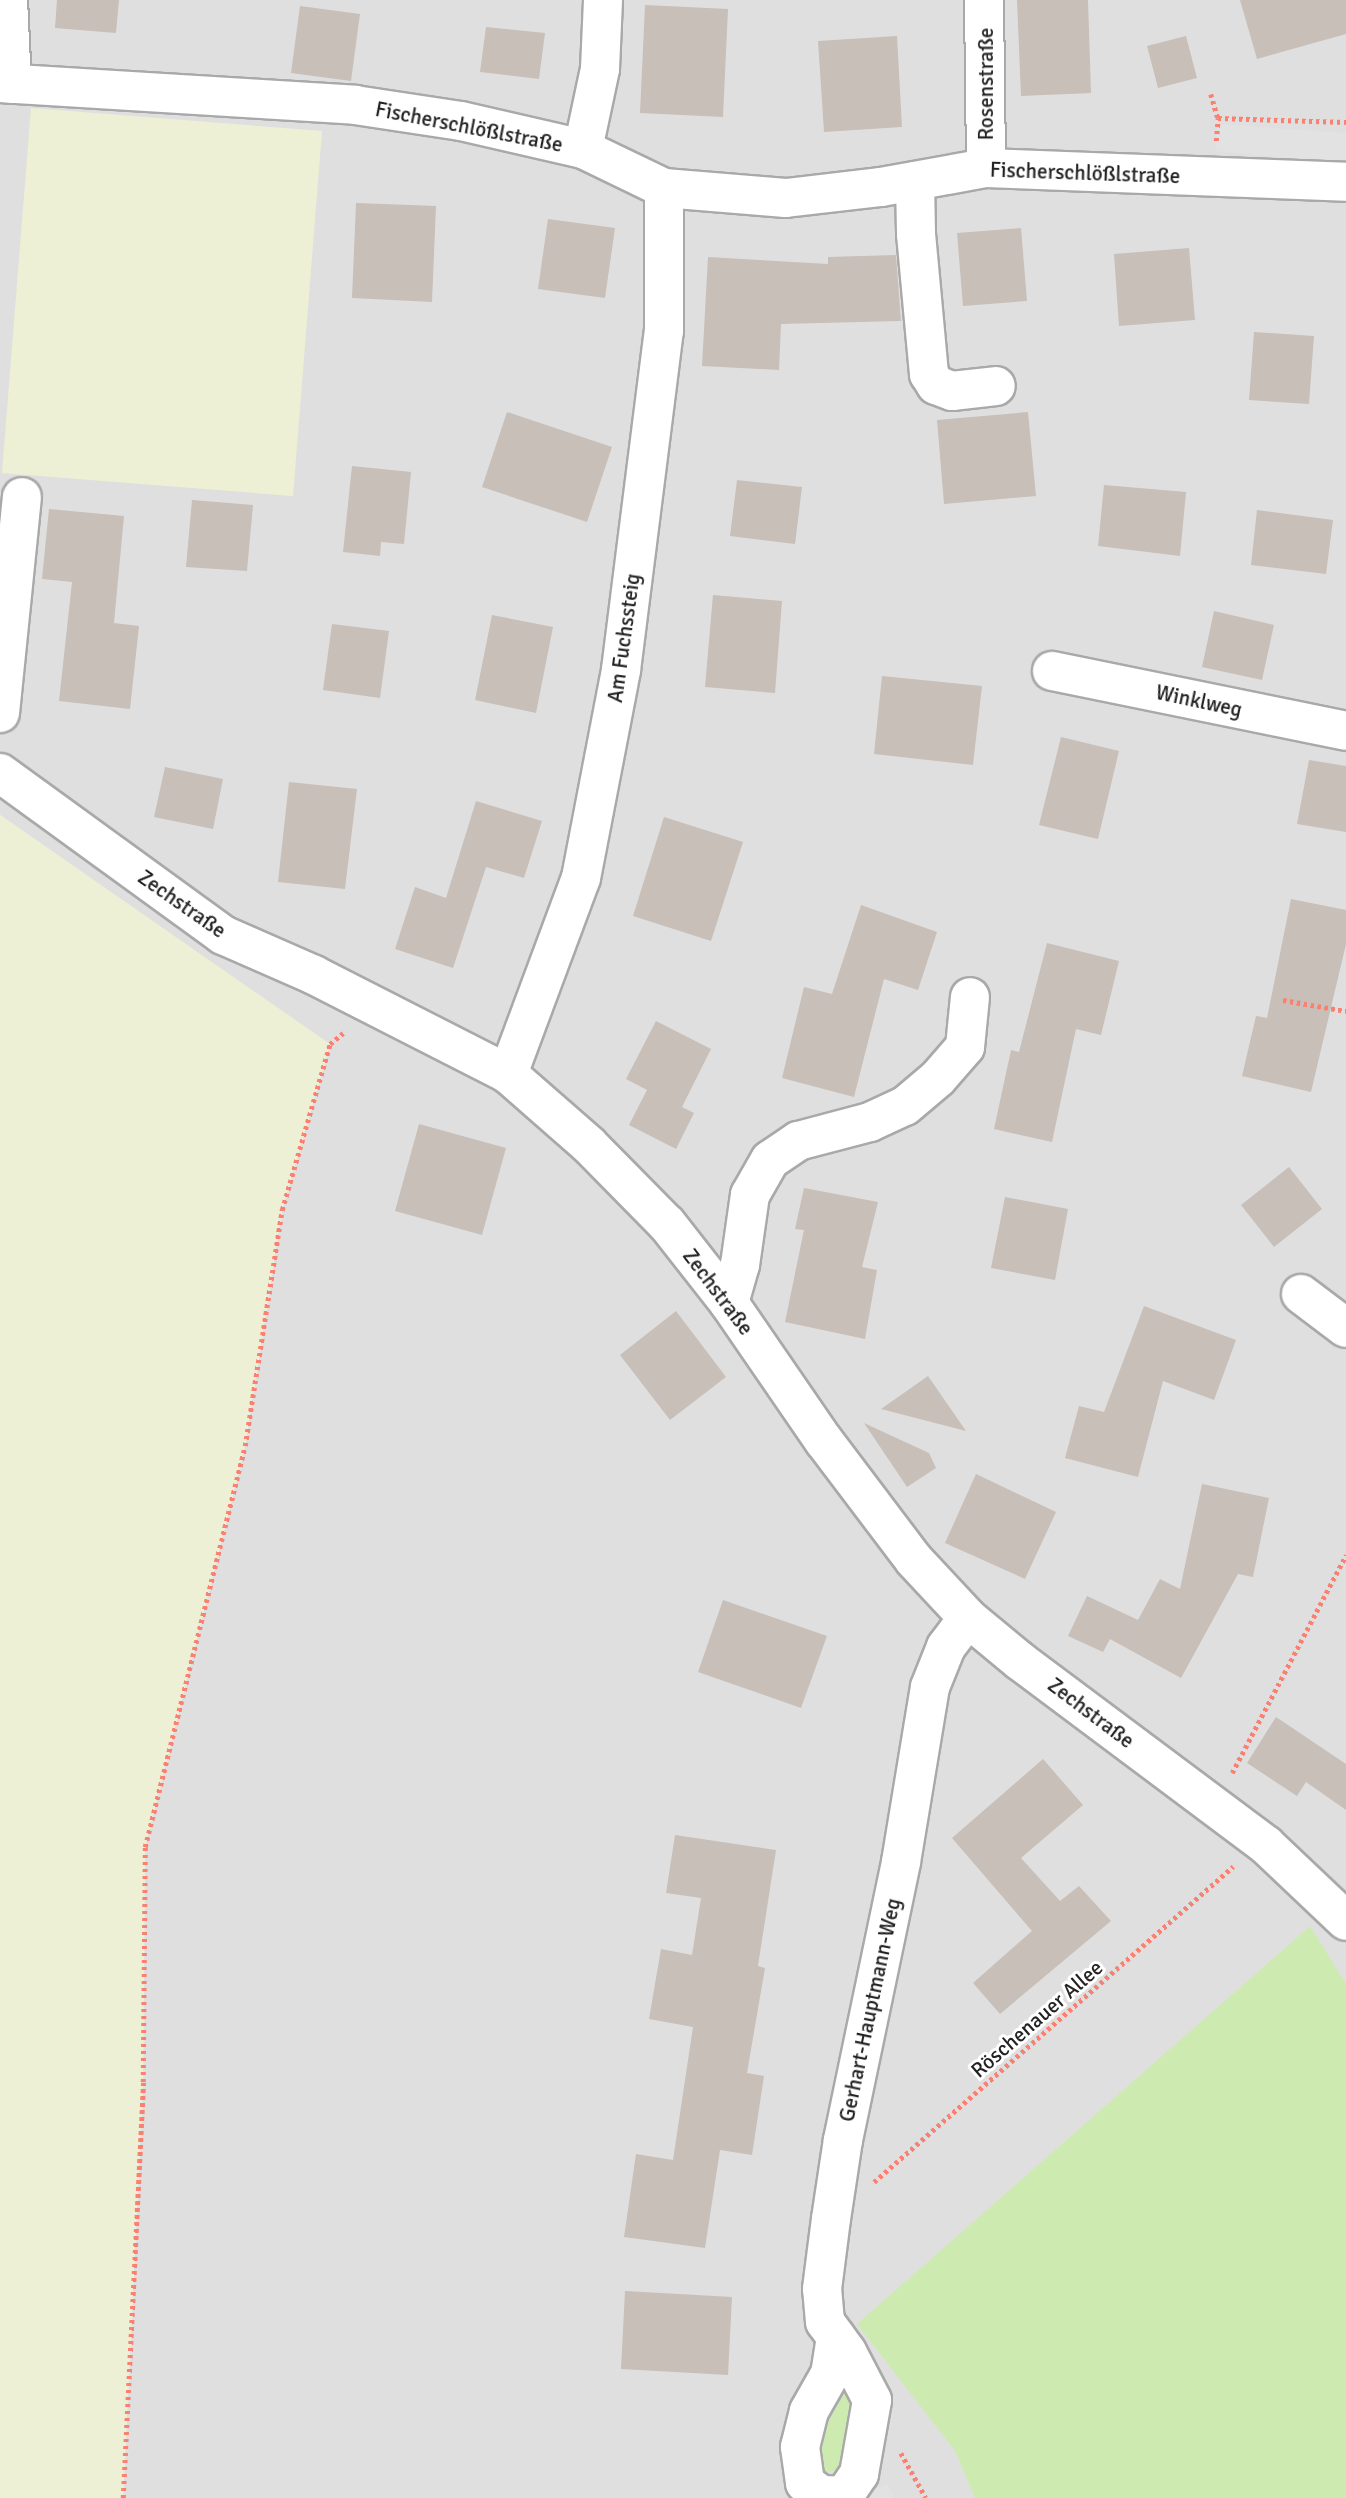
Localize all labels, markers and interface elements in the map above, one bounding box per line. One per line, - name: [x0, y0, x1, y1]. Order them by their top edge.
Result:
- street label: Rosenstraße: [973, 28, 999, 140]
- street label: Fischerschlößlstraße: [373, 96, 565, 158]
- street label: Fischerschlößlstraße: [989, 157, 1181, 189]
- street label: Am Fuchssteig: [602, 572, 646, 704]
- street label: Winklweg: [1153, 680, 1245, 722]
- street label: Zechstraße: [133, 865, 231, 943]
- street label: Zechstraße: [677, 1244, 759, 1340]
- street label: Zechstraße: [1043, 1672, 1139, 1754]
- street label: Gerhart-Hauptmann-Weg: [834, 1896, 906, 2124]
- street label: Röschenauer Allee: [966, 1955, 1108, 2083]

